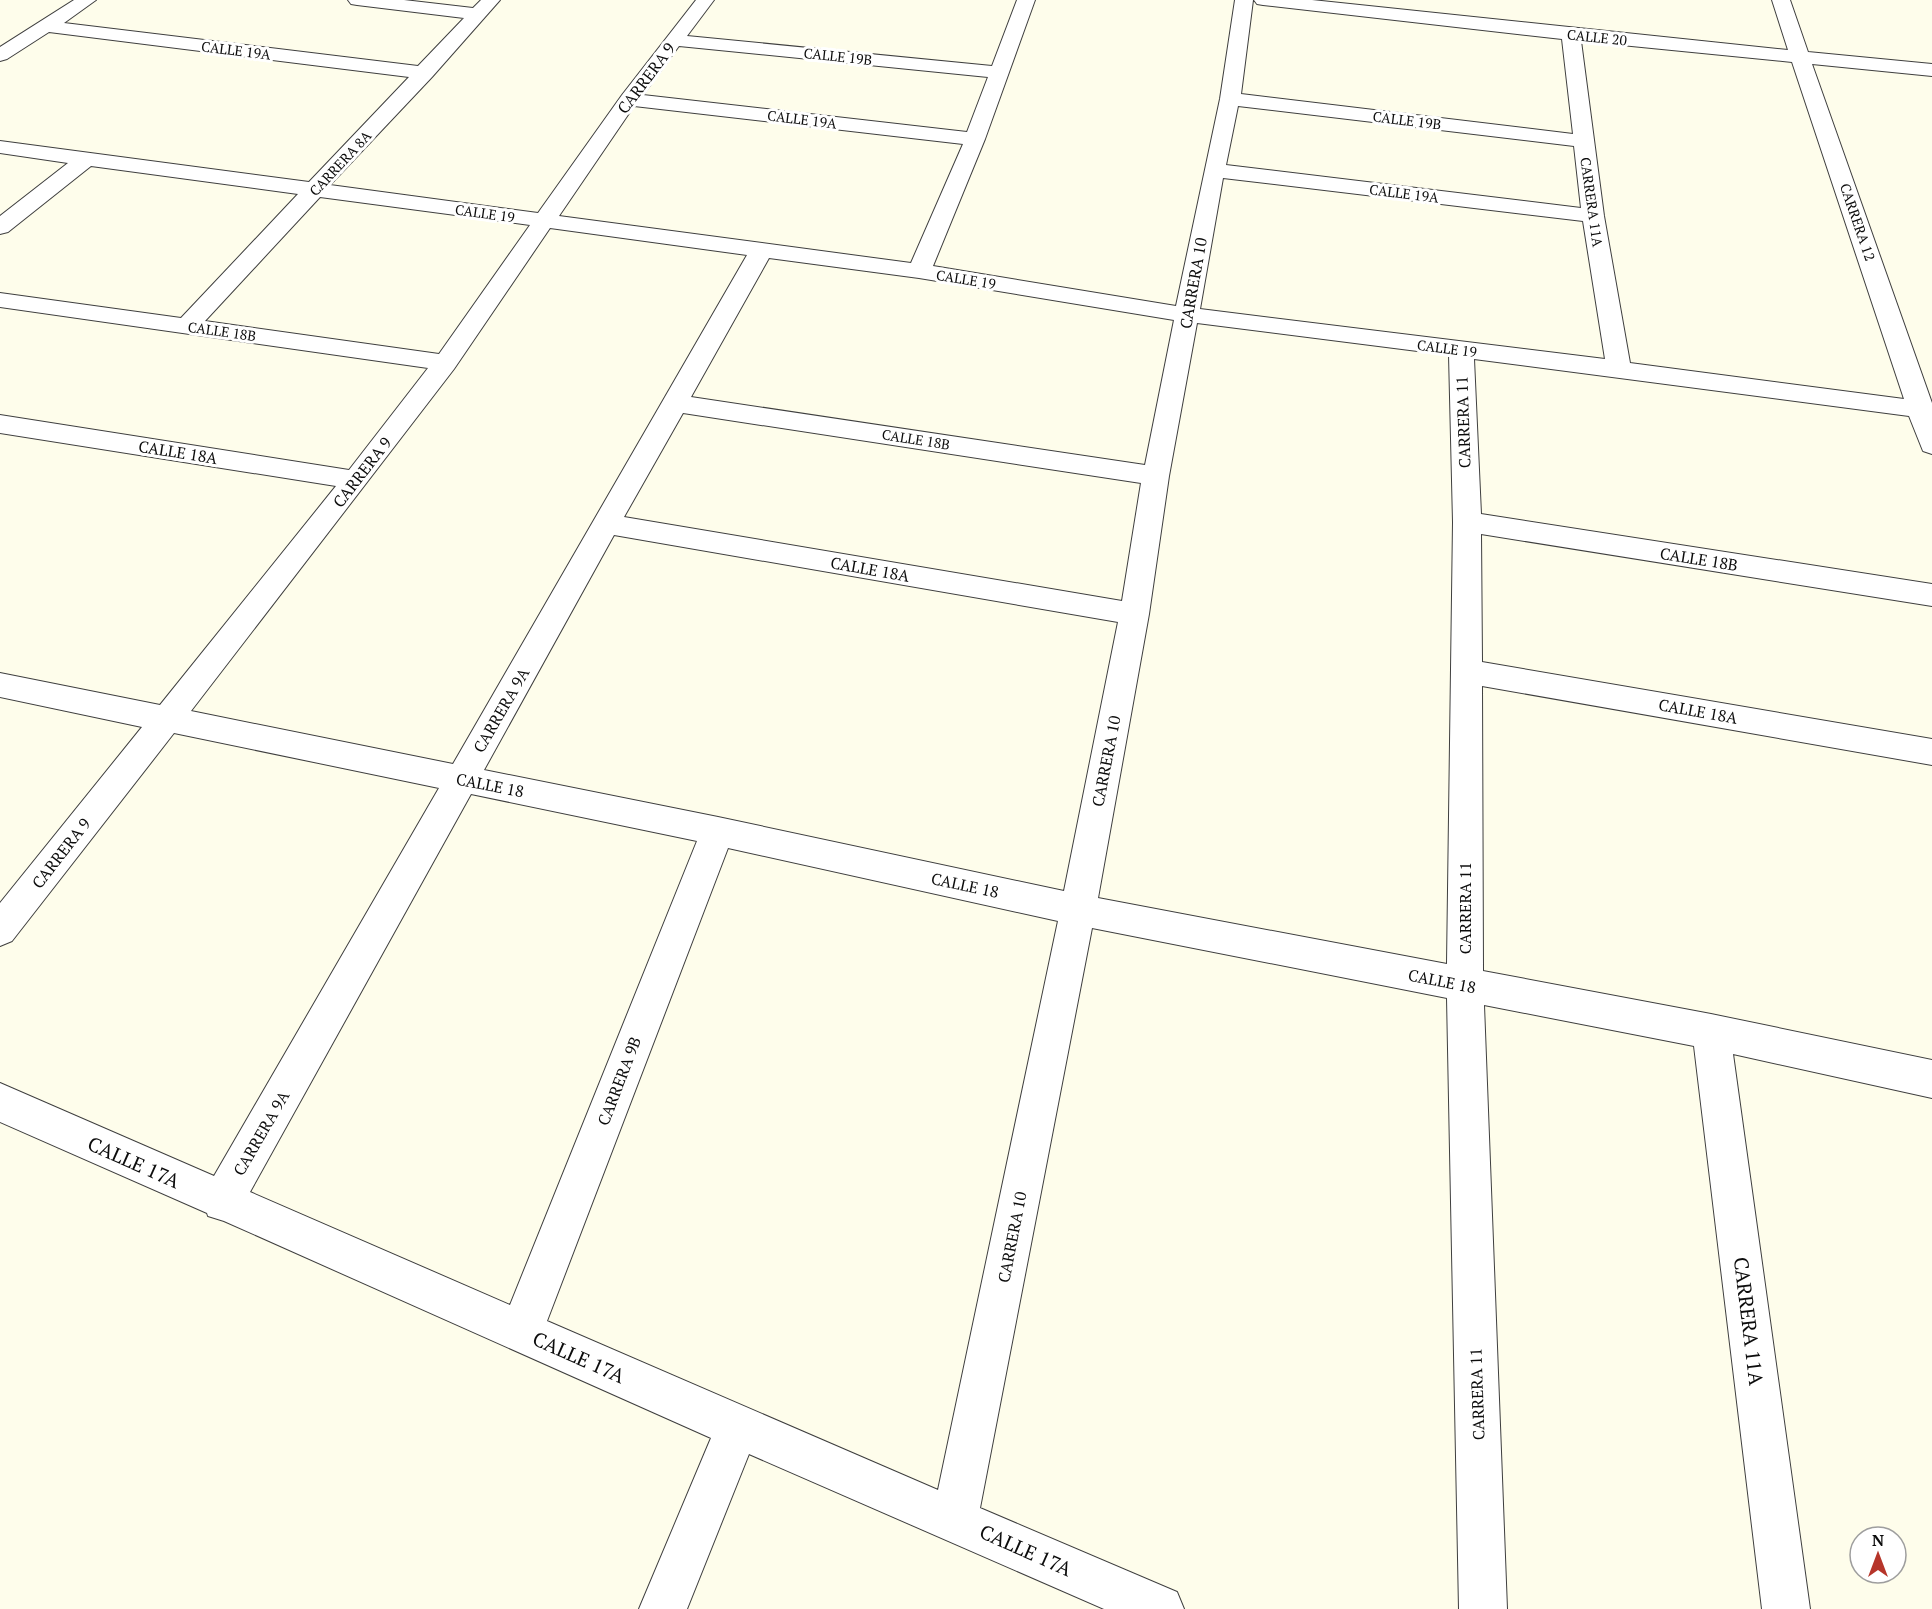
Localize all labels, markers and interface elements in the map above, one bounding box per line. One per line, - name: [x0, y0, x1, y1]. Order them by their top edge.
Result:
- street label: CALLE 20: [1566, 24, 1628, 50]
- street label: CALLE 19A: [200, 36, 272, 64]
- street label: CARRERA 9: [612, 38, 680, 118]
- street label: CALLE 19B: [803, 43, 873, 69]
- street label: CALLE 19A: [766, 105, 838, 133]
- street label: CALLE 19B: [1372, 106, 1442, 134]
- street label: CARRERA 8A: [305, 126, 376, 200]
- street label: CARRERA 11A: [1576, 156, 1608, 248]
- street label: CALLE 19A: [1368, 179, 1440, 207]
- street label: CARRERA 12: [1836, 181, 1880, 263]
- street label: CALLE 19: [454, 199, 516, 227]
- street label: CARRERA 10: [1174, 236, 1212, 330]
- street label: CALLE 19: [935, 265, 997, 293]
- street label: CALLE 18B: [187, 317, 257, 345]
- street label: CALLE 19: [1416, 335, 1478, 361]
- street label: CARRERA 11: [1450, 375, 1476, 469]
- street label: CALLE 18B: [881, 424, 951, 454]
- street label: CARRERA 9: [328, 432, 396, 512]
- street label: CALLE 18A: [137, 435, 219, 469]
- street label: CALLE 18B: [1659, 542, 1739, 576]
- street label: CALLE 18A: [829, 551, 911, 587]
- street label: CARRERA 9A: [468, 663, 534, 757]
- street label: CALLE 18A: [1657, 693, 1739, 729]
- street label: CARRERA 10: [1086, 714, 1126, 808]
- street label: CALLE 18: [454, 768, 526, 802]
- street label: CARRERA 9: [27, 813, 95, 893]
- street label: CARRERA 11: [1454, 862, 1476, 954]
- street label: CALLE 18: [929, 867, 1001, 903]
- street label: CALLE 18: [1406, 964, 1478, 998]
- street label: CARRERA 9B: [592, 1033, 646, 1129]
- street label: CARRERA 9A: [228, 1086, 294, 1180]
- street label: CALLE 17A: [84, 1130, 185, 1194]
- street label: CARRERA 10: [992, 1190, 1032, 1284]
- street label: CARRERA 11A: [1728, 1255, 1770, 1387]
- street label: CALLE 17A: [529, 1325, 630, 1389]
- street label: CARRERA 11: [1464, 1347, 1490, 1441]
- street label: CALLE 17A: [976, 1518, 1077, 1582]
- north arrow: [1848, 1525, 1908, 1585]
- text: N: [1872, 1529, 1884, 1551]

